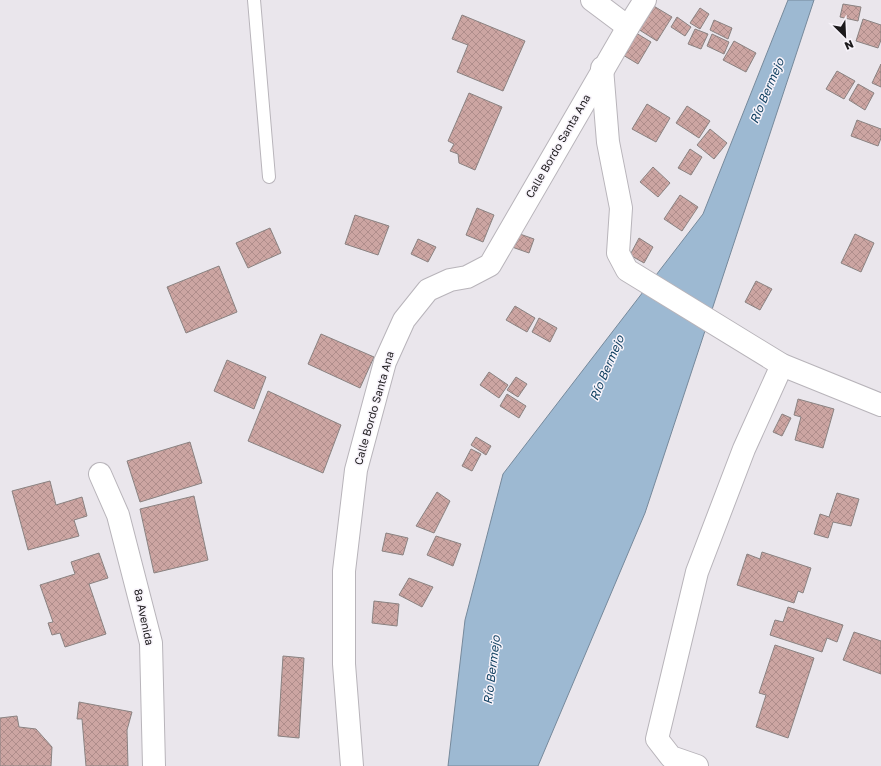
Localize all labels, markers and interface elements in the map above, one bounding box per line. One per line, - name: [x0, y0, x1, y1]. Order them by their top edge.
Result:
- north arrow: [825, 16, 865, 56]
- text: N: [843, 38, 856, 53]
- water label: Río Bermejo: [746, 55, 787, 126]
- street label: Calle Bordo Santa Ana: [523, 92, 593, 200]
- water label: Río Bermejo: [586, 332, 627, 403]
- street label: Calle Bordo Santa Ana: [351, 350, 396, 466]
- street label: 8a Avenida: [132, 587, 157, 646]
- water label: Río Bermejo: [480, 634, 503, 705]

